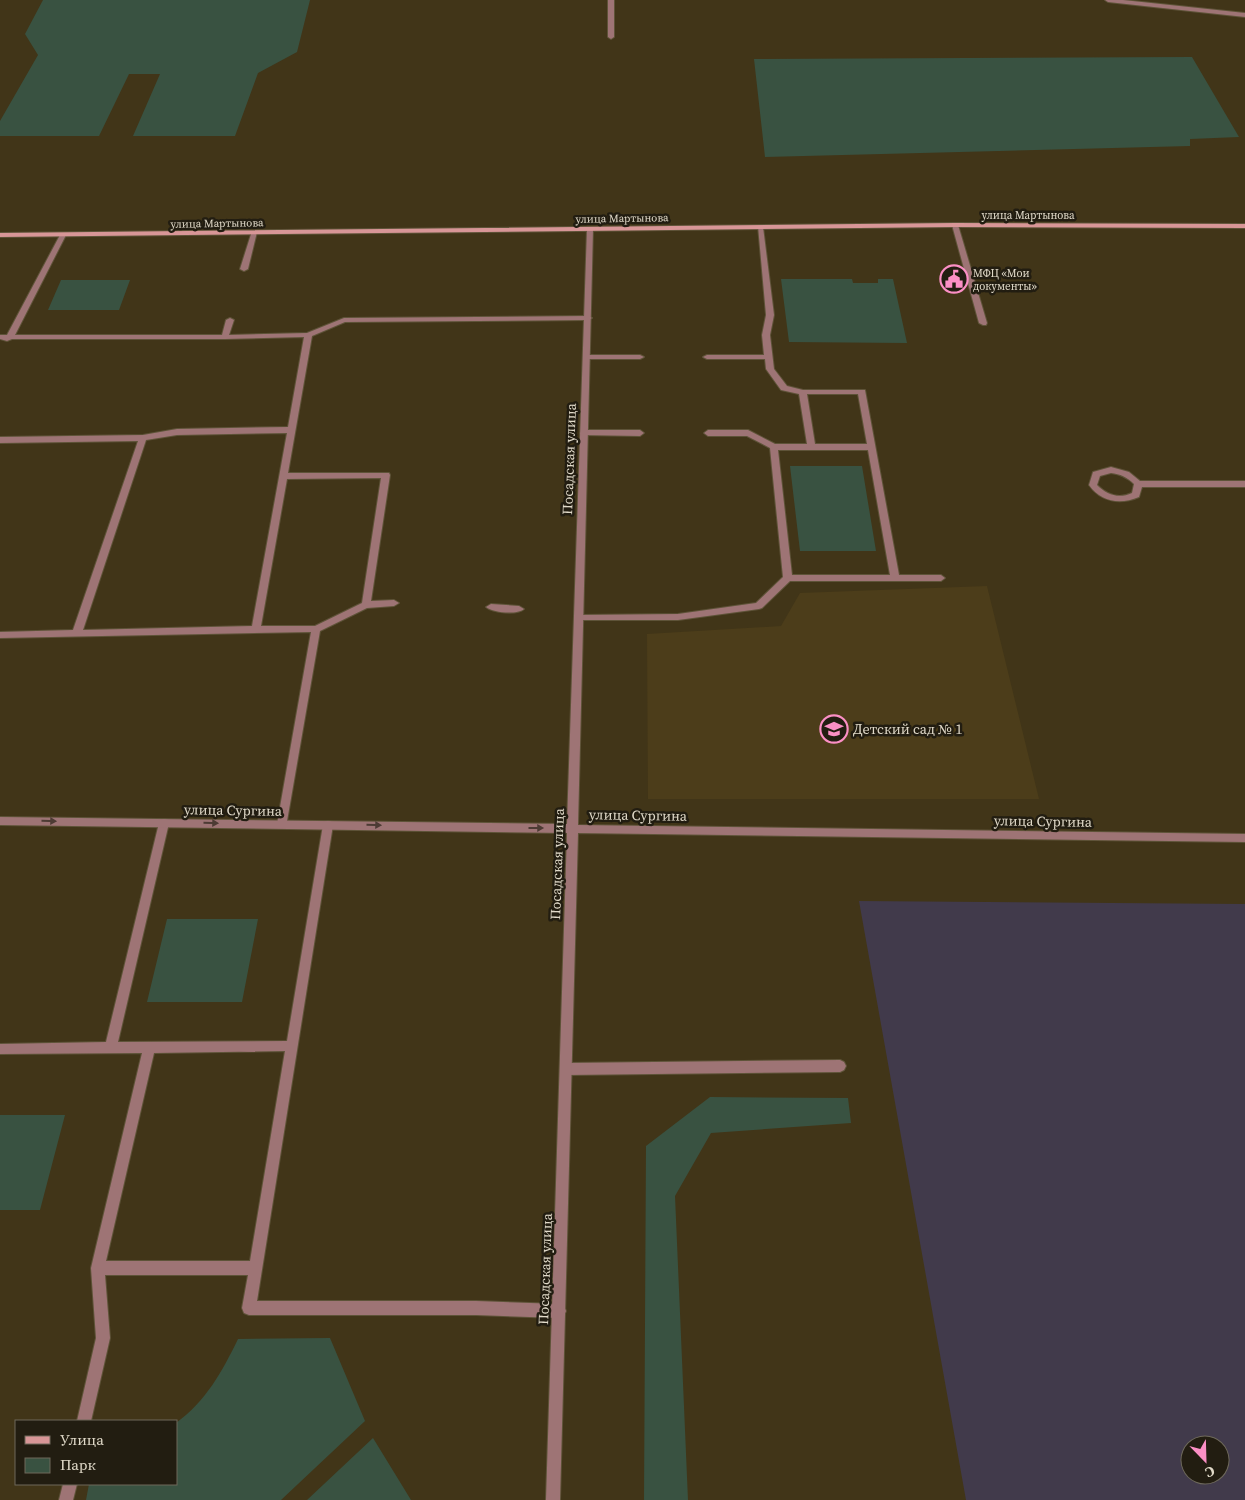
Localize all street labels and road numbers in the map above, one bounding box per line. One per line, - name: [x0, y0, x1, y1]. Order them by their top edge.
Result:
- street label: улица Мартынова: [981, 208, 1075, 223]
- street label: улица Мартынова: [575, 210, 669, 227]
- street label: улица Мартынова: [170, 215, 264, 232]
- street label: Посадская улица: [557, 402, 581, 515]
- street label: улица Сургина: [184, 799, 283, 821]
- street label: улица Сургина: [589, 804, 688, 826]
- street label: Посадская улица: [545, 807, 569, 920]
- street label: улица Сургина: [994, 810, 1093, 832]
- street label: Посадская улица: [533, 1212, 557, 1325]

